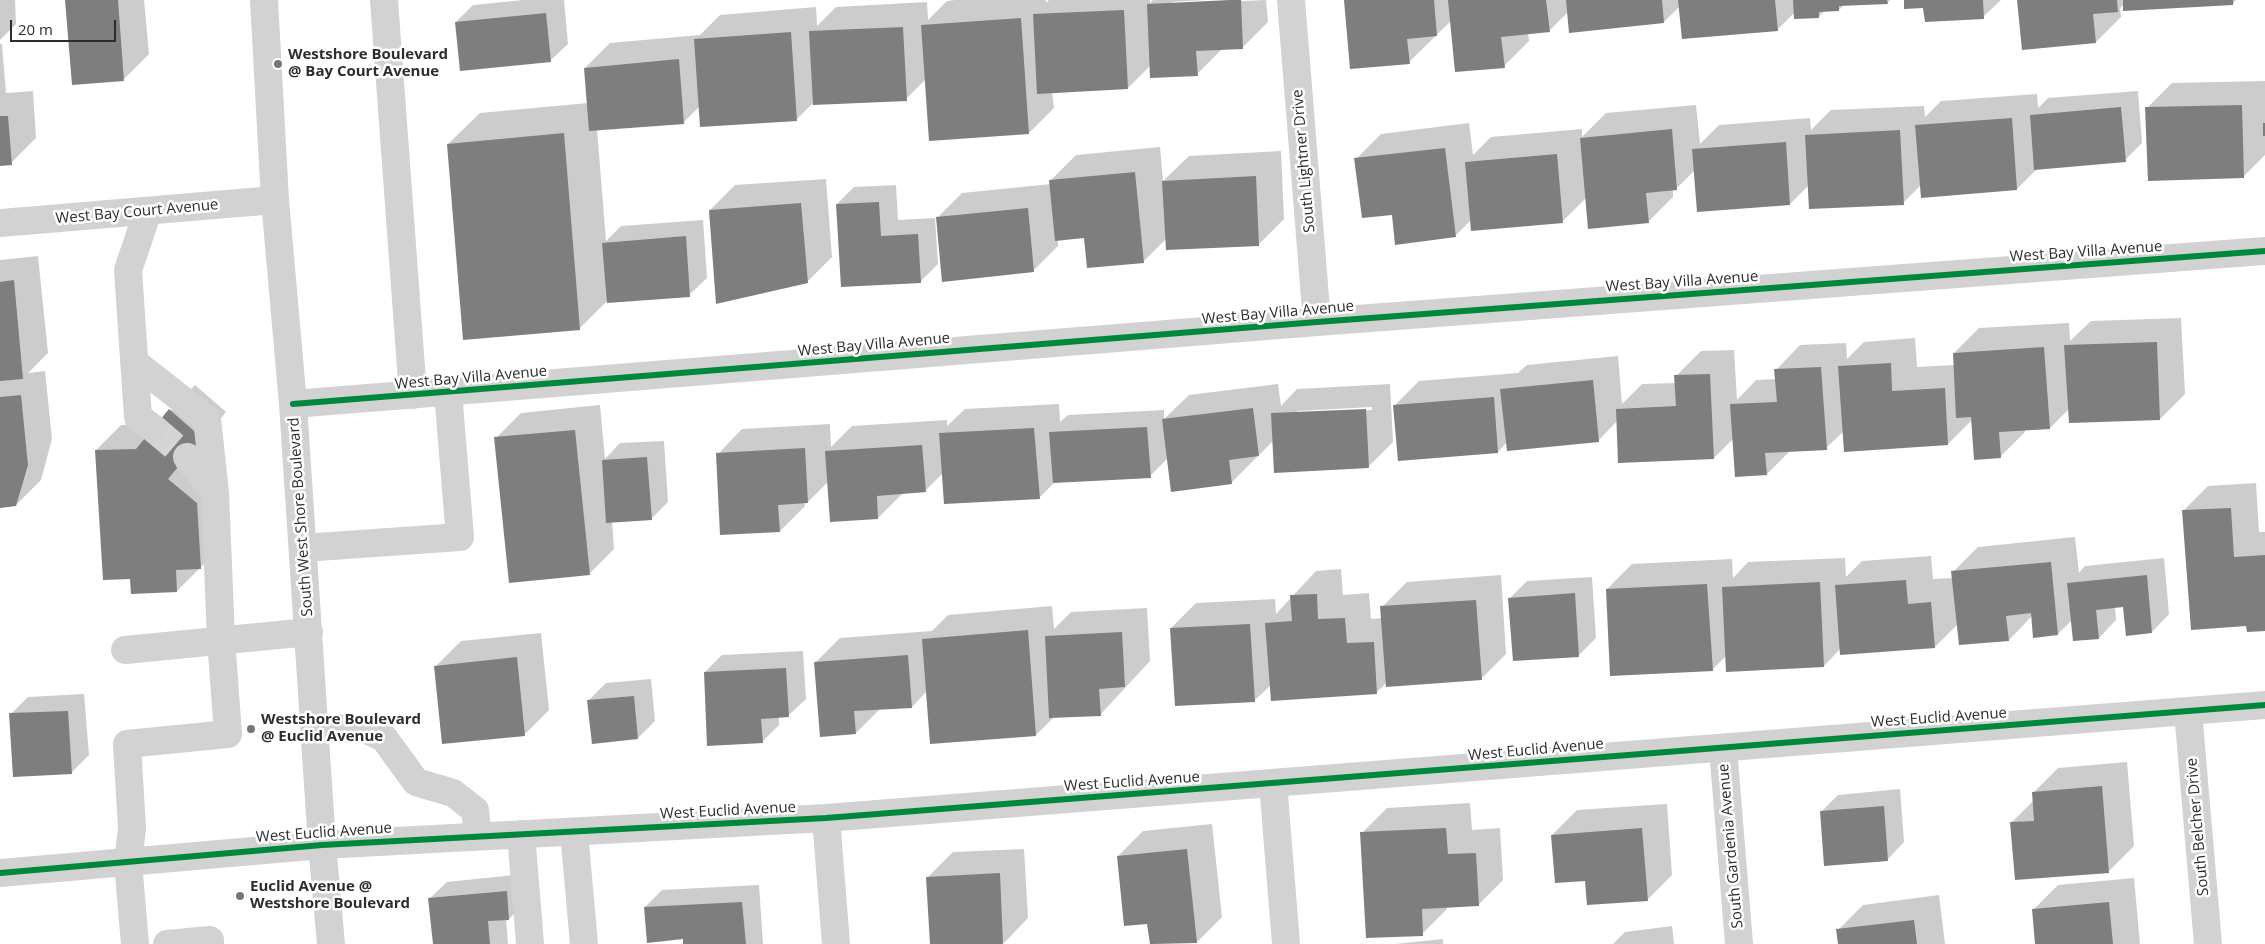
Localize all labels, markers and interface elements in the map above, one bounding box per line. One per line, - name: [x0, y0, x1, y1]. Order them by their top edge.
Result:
- scale bar: [12, 10, 119, 42]
- text: 20 m: [18, 19, 53, 39]
- place label: Westshore Boulevard @ Bay Court Avenue: [288, 46, 448, 81]
- marker: Westshore Boulevard @ Bay Court Avenue: [272, 58, 284, 70]
- street label: South Lightner Drive: [1289, 89, 1319, 233]
- street label: West Bay Court Avenue: [55, 196, 219, 228]
- street label: West Bay Villa Avenue: [2009, 238, 2163, 266]
- street label: West Bay Villa Avenue: [1605, 268, 1759, 296]
- street label: West Bay Villa Avenue: [1201, 297, 1355, 329]
- street label: West Bay Villa Avenue: [797, 329, 951, 361]
- street label: West Bay Villa Avenue: [394, 362, 548, 394]
- street label: South West Shore Boulevard: [285, 417, 317, 617]
- street label: West Euclid Avenue: [1870, 704, 2008, 732]
- place label: Westshore Boulevard @ Euclid Avenue: [261, 711, 421, 746]
- marker: Westshore Boulevard @ Euclid Avenue: [245, 723, 257, 735]
- street label: West Euclid Avenue: [1467, 735, 1605, 765]
- street label: South Belcher Drive: [2183, 757, 2213, 897]
- street label: South Gardenia Avenue: [1715, 763, 1747, 929]
- street label: West Euclid Avenue: [1063, 768, 1201, 796]
- street label: West Euclid Avenue: [659, 798, 797, 824]
- street label: West Euclid Avenue: [255, 819, 393, 847]
- place label: Euclid Avenue @ Westshore Boulevard: [250, 878, 410, 913]
- marker: Euclid Avenue @ Westshore Boulevard: [234, 890, 246, 902]

